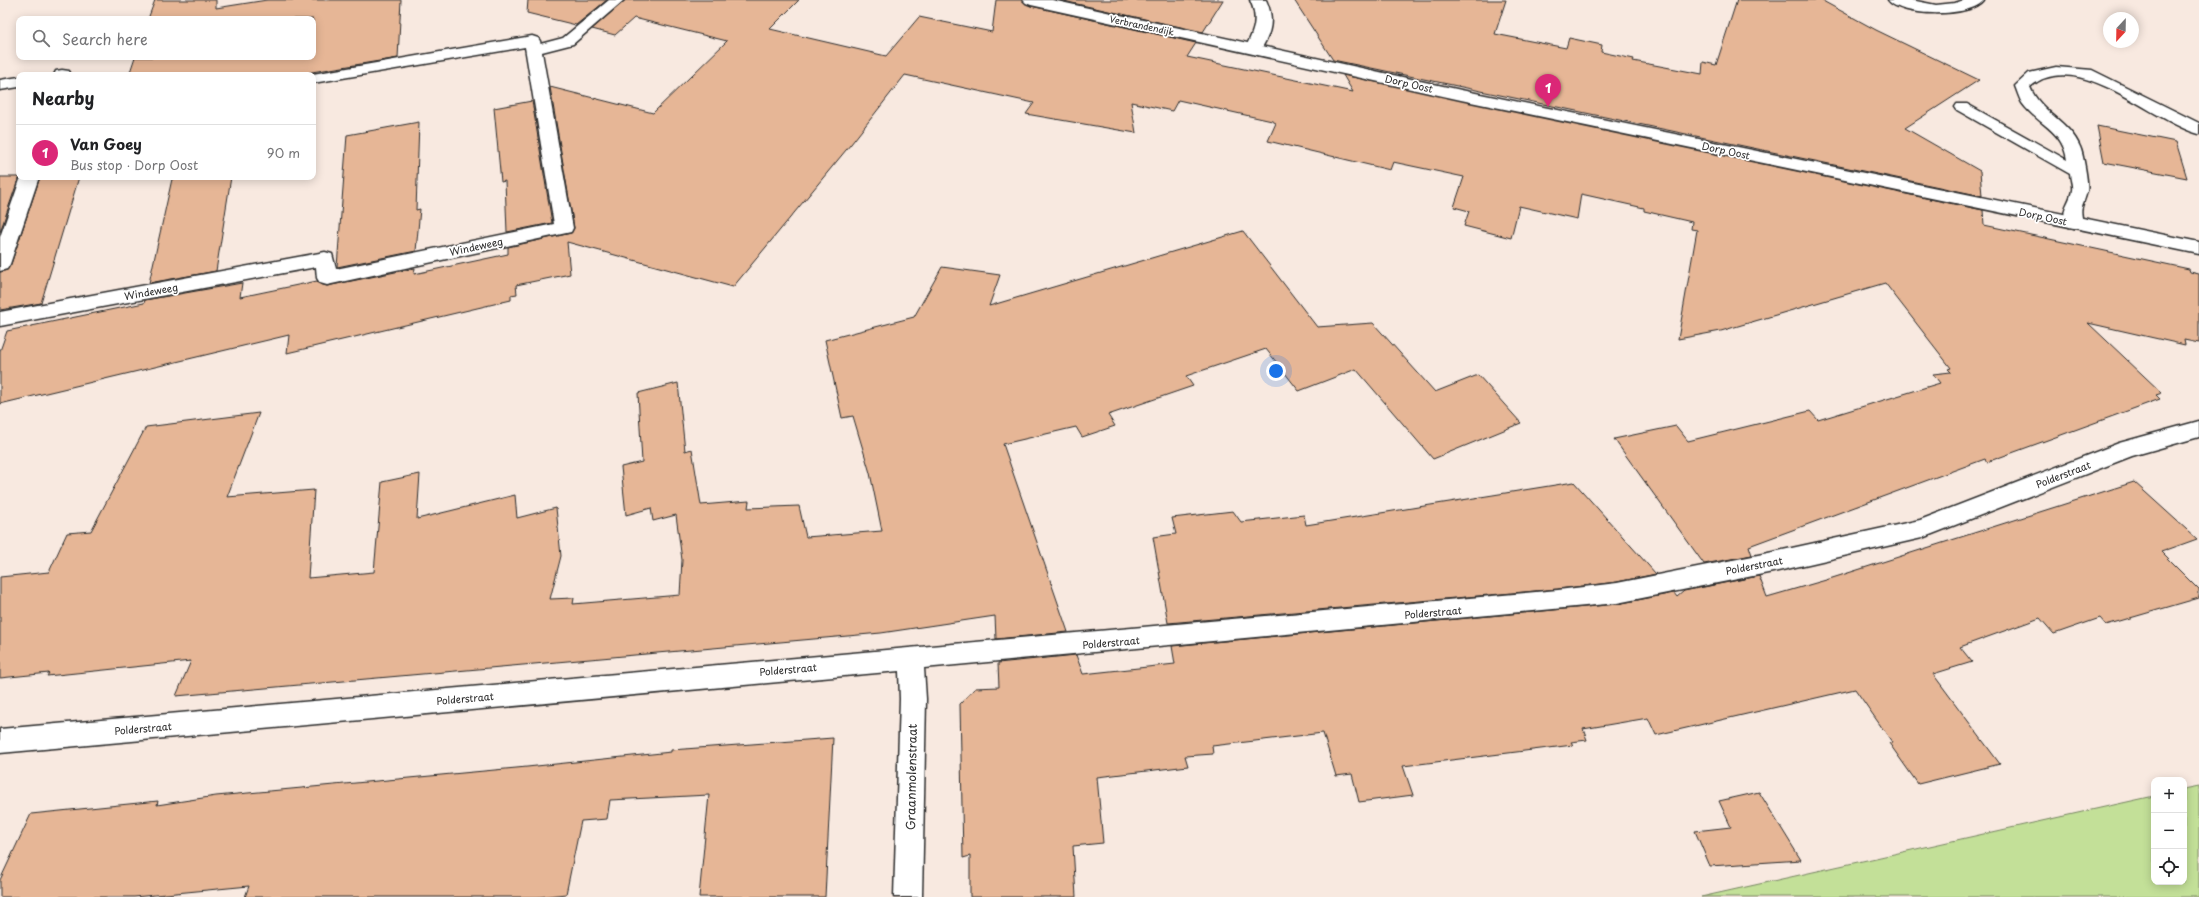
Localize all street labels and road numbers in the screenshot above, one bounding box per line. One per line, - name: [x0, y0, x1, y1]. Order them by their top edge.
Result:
- street label: Verbrandendijk: [1108, 11, 1176, 39]
- street label: Dorp Oost: [1383, 70, 1435, 96]
- street label: Dorp Oost: [1700, 138, 1752, 162]
- street label: Dorp Oost: [2017, 204, 2069, 228]
- street label: Windeweeg: [448, 233, 504, 259]
- street label: Windeweeg: [123, 279, 179, 303]
- street label: Polderstraat: [2033, 457, 2093, 491]
- street label: Polderstraat: [1724, 552, 1784, 578]
- street label: Polderstraat: [1404, 602, 1462, 622]
- street label: Polderstraat: [1082, 632, 1140, 652]
- street label: Polderstraat: [759, 659, 817, 679]
- street label: Polderstraat: [436, 688, 494, 708]
- street label: Polderstraat: [114, 718, 172, 738]
- street label: Graanmolenstraat: [901, 724, 921, 830]

